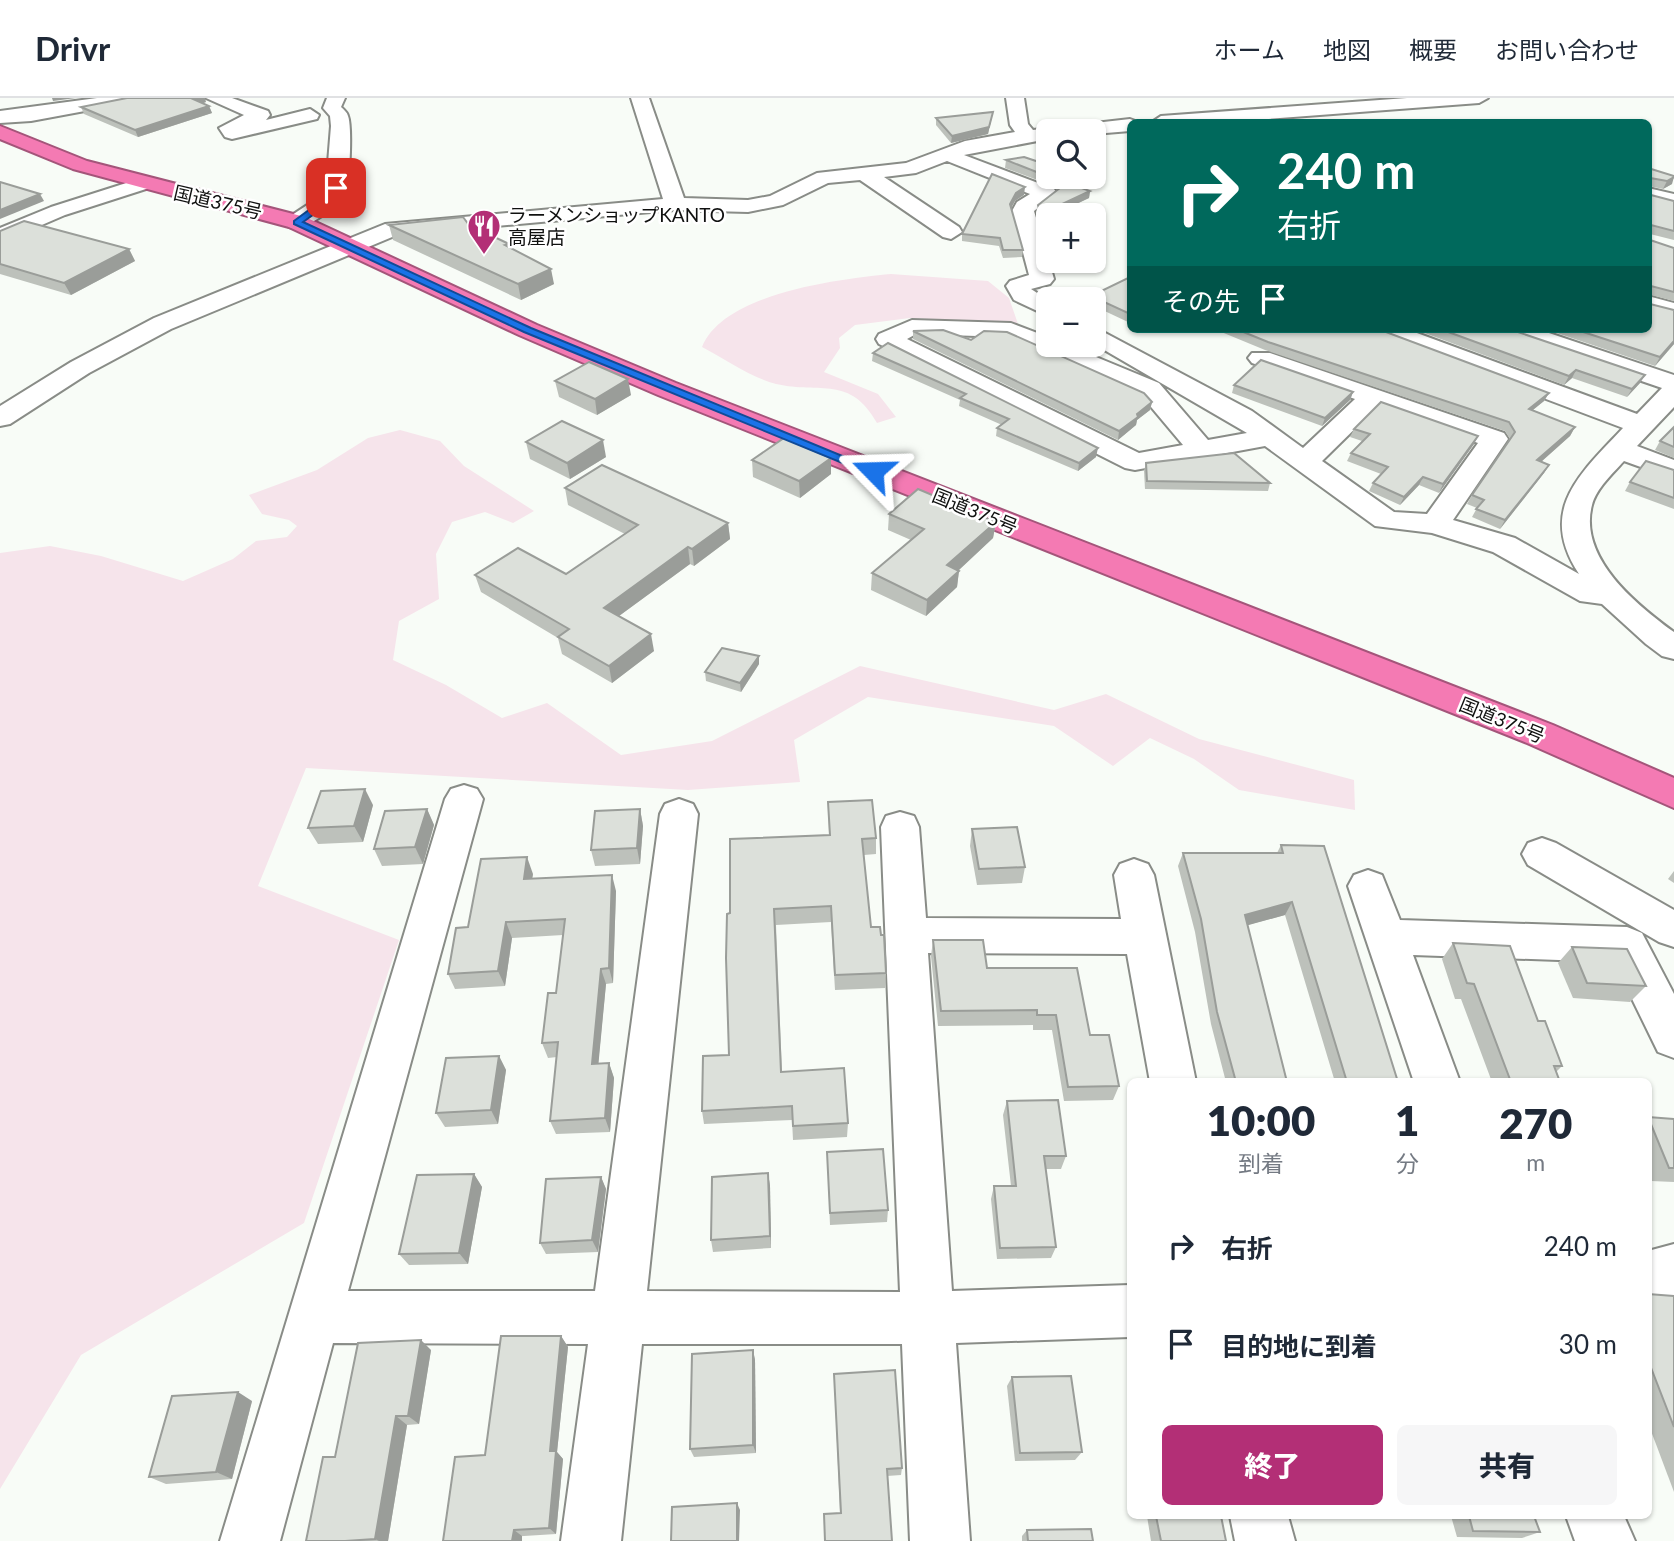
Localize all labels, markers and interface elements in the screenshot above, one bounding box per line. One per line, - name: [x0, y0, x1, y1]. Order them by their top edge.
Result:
- text: Drivr: [35, 28, 110, 68]
- text: ホーム: [1214, 35, 1285, 64]
- text: 地図: [1323, 35, 1371, 64]
- text: 概要: [1409, 35, 1457, 64]
- text: お問い合わせ: [1495, 35, 1639, 64]
- map controls: [1036, 119, 1106, 357]
- button: search: [1036, 119, 1106, 189]
- text: 240 m: [1277, 141, 1415, 199]
- icon: right: [1162, 147, 1253, 238]
- pin: [306, 158, 366, 218]
- icon: arrive: [317, 169, 355, 207]
- street label: 国道375号: [172, 180, 265, 223]
- place label: ラーメンショップKANTO 高屋店: [508, 203, 725, 248]
- button: +: [1036, 203, 1106, 273]
- text: 右折: [1277, 205, 1341, 244]
- restaurant icon: ラーメンショップKANTO 高屋店: [465, 207, 503, 256]
- icon: arrive: [1254, 280, 1292, 318]
- text: その先: [1162, 285, 1240, 317]
- button: −: [1036, 287, 1106, 357]
- position arrow: [836, 434, 910, 508]
- street label: 国道375号: [929, 483, 1021, 538]
- street label: 国道375号: [1456, 692, 1548, 747]
- text: 10:00: [1207, 1095, 1315, 1145]
- text: 1: [1395, 1095, 1419, 1145]
- text: 270: [1499, 1098, 1572, 1148]
- text: m: [1526, 1148, 1545, 1176]
- text: 到着: [1238, 1149, 1284, 1177]
- text: 分: [1396, 1149, 1419, 1177]
- icon: right: [1162, 1227, 1200, 1265]
- text: 240 m: [1544, 1230, 1617, 1262]
- text: 右折: [1221, 1232, 1273, 1264]
- icon: arrive: [1162, 1325, 1200, 1363]
- text: 30 m: [1559, 1328, 1617, 1360]
- text: 目的地に到着: [1221, 1330, 1377, 1362]
- button: 終了: [1162, 1425, 1383, 1505]
- button: 共有: [1397, 1425, 1617, 1505]

